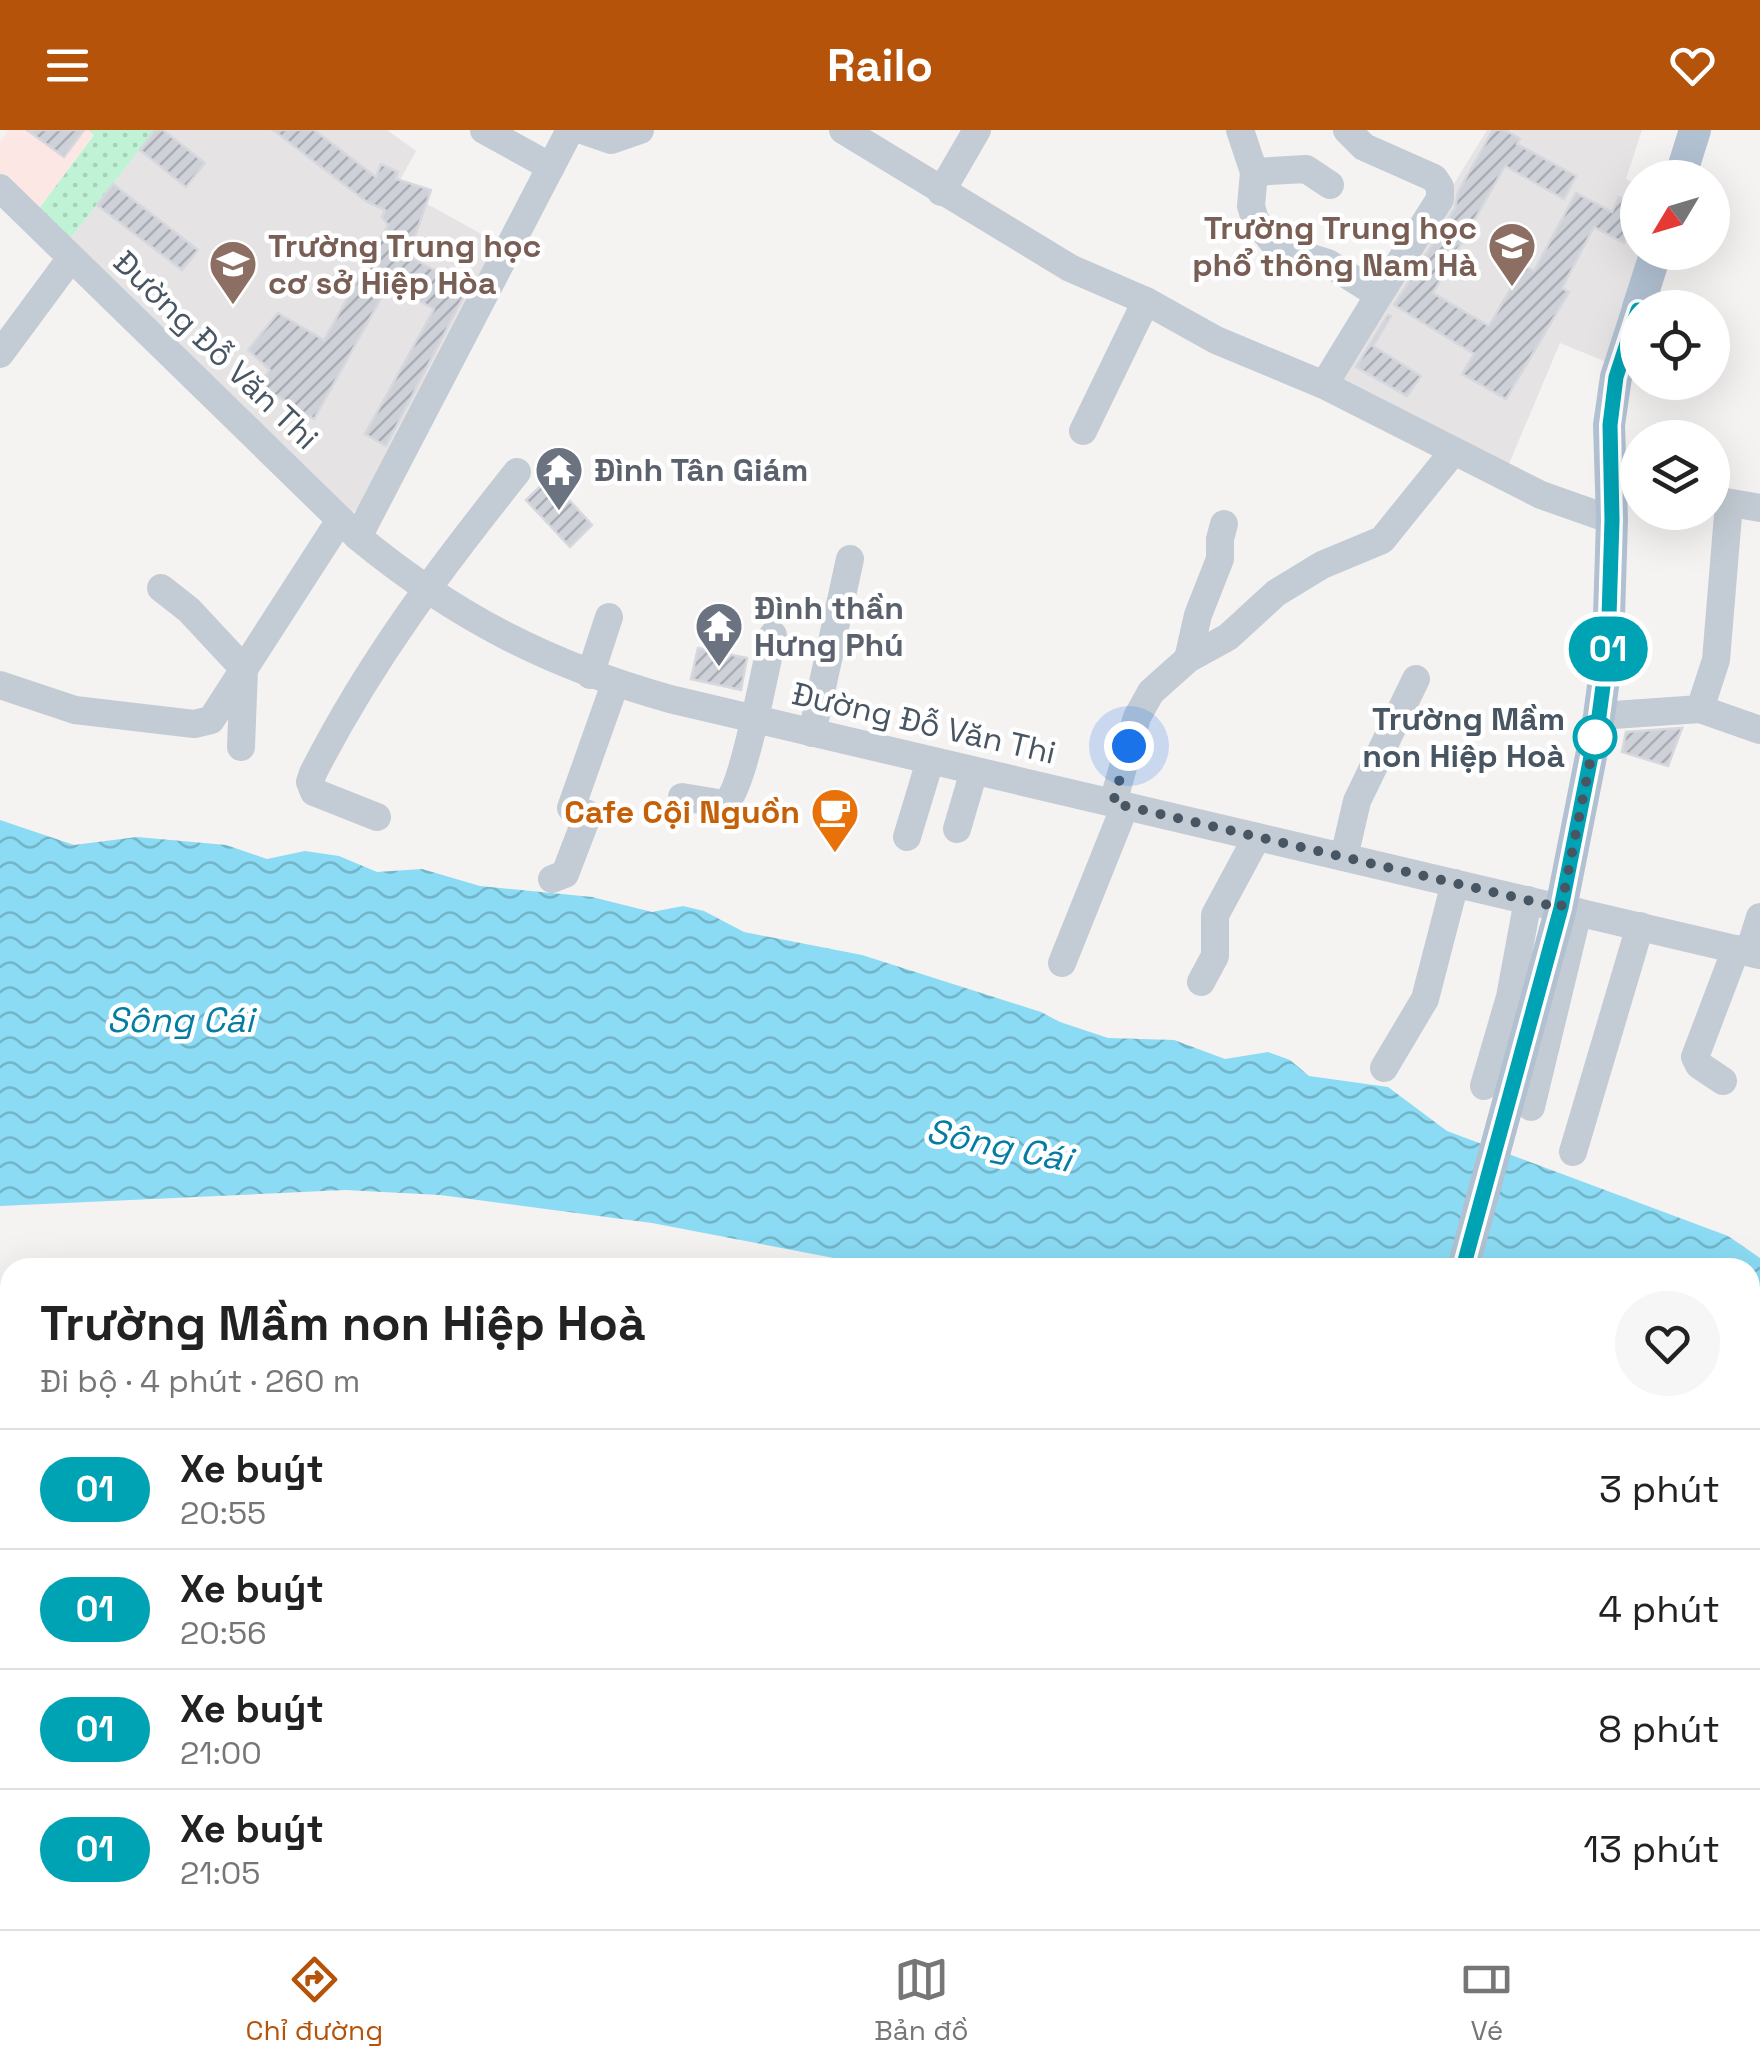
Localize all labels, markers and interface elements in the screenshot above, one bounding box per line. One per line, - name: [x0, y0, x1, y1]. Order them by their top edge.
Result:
- text: Railo: [827, 37, 933, 94]
- icon: menu: [40, 38, 95, 93]
- icon: heart: [1665, 38, 1720, 93]
- north arrow: [1620, 160, 1730, 270]
- map controls: [1620, 160, 1730, 530]
- place label: Trường Trung học phổ thông Nam Hà: [1192, 208, 1477, 285]
- school or university icon: Trường Trung học phổ thông Nam Hà: [1486, 220, 1538, 288]
- place label: Trường Trung học cơ sở Hiệp Hòa: [268, 226, 541, 303]
- school or university icon: Trường Trung học cơ sở Hiệp Hòa: [207, 238, 259, 306]
- street label: Đường Đỗ Văn Thi: [105, 242, 327, 458]
- button: locate: [1620, 290, 1730, 400]
- button: layers: [1620, 420, 1730, 530]
- temple icon: Đình Tân Giám: [533, 444, 585, 512]
- place label: Đình Tân Giám: [594, 450, 808, 490]
- place label: Đình thần Hưng Phú: [754, 588, 904, 665]
- temple icon: Đình thần Hưng Phú: [693, 600, 745, 668]
- line badge: 01: [1563, 616, 1653, 682]
- text: 01: [1589, 627, 1627, 671]
- street label: Đường Đỗ Văn Thi: [788, 673, 1060, 773]
- place label: Trường Mầm non Hiệp Hoà: [1362, 699, 1565, 776]
- marker: Trường Mầm non Hiệp Hoà: [1574, 716, 1616, 758]
- your location: [1104, 721, 1154, 771]
- cafe icon: Cafe Cội Nguồn: [809, 786, 861, 854]
- place label: Cafe Cội Nguồn: [564, 792, 800, 832]
- water label: Sông Cái: [106, 998, 258, 1042]
- water label: Sông Cái: [922, 1108, 1080, 1183]
- button: heart: [1615, 1291, 1720, 1396]
- text: Trường Mầm non Hiệp Hoà: [40, 1293, 646, 1354]
- text: Đi bộ · 4 phút · 260 m: [40, 1361, 360, 1401]
- text: Xe buýt: [180, 1445, 324, 1493]
- text: 3 phút: [1599, 1465, 1720, 1513]
- text: 01: [76, 1467, 114, 1511]
- text: 20:55: [180, 1493, 266, 1533]
- text: Xe buýt: [180, 1565, 324, 1613]
- text: 4 phút: [1598, 1585, 1720, 1633]
- text: 01: [76, 1587, 114, 1631]
- text: 20:56: [180, 1613, 267, 1653]
- text: Xe buýt: [180, 1685, 324, 1733]
- text: 8 phút: [1598, 1705, 1720, 1753]
- text: 01: [76, 1707, 114, 1751]
- text: 21:00: [180, 1733, 262, 1773]
- text: Xe buýt: [180, 1805, 324, 1853]
- text: 13 phút: [1583, 1825, 1720, 1873]
- text: 01: [76, 1827, 114, 1871]
- text: 21:05: [180, 1853, 260, 1893]
- tab: Chỉ đường: [245, 1952, 383, 2048]
- tab: Bản đồ: [874, 1952, 969, 2048]
- tab: Vé: [1459, 1952, 1514, 2048]

